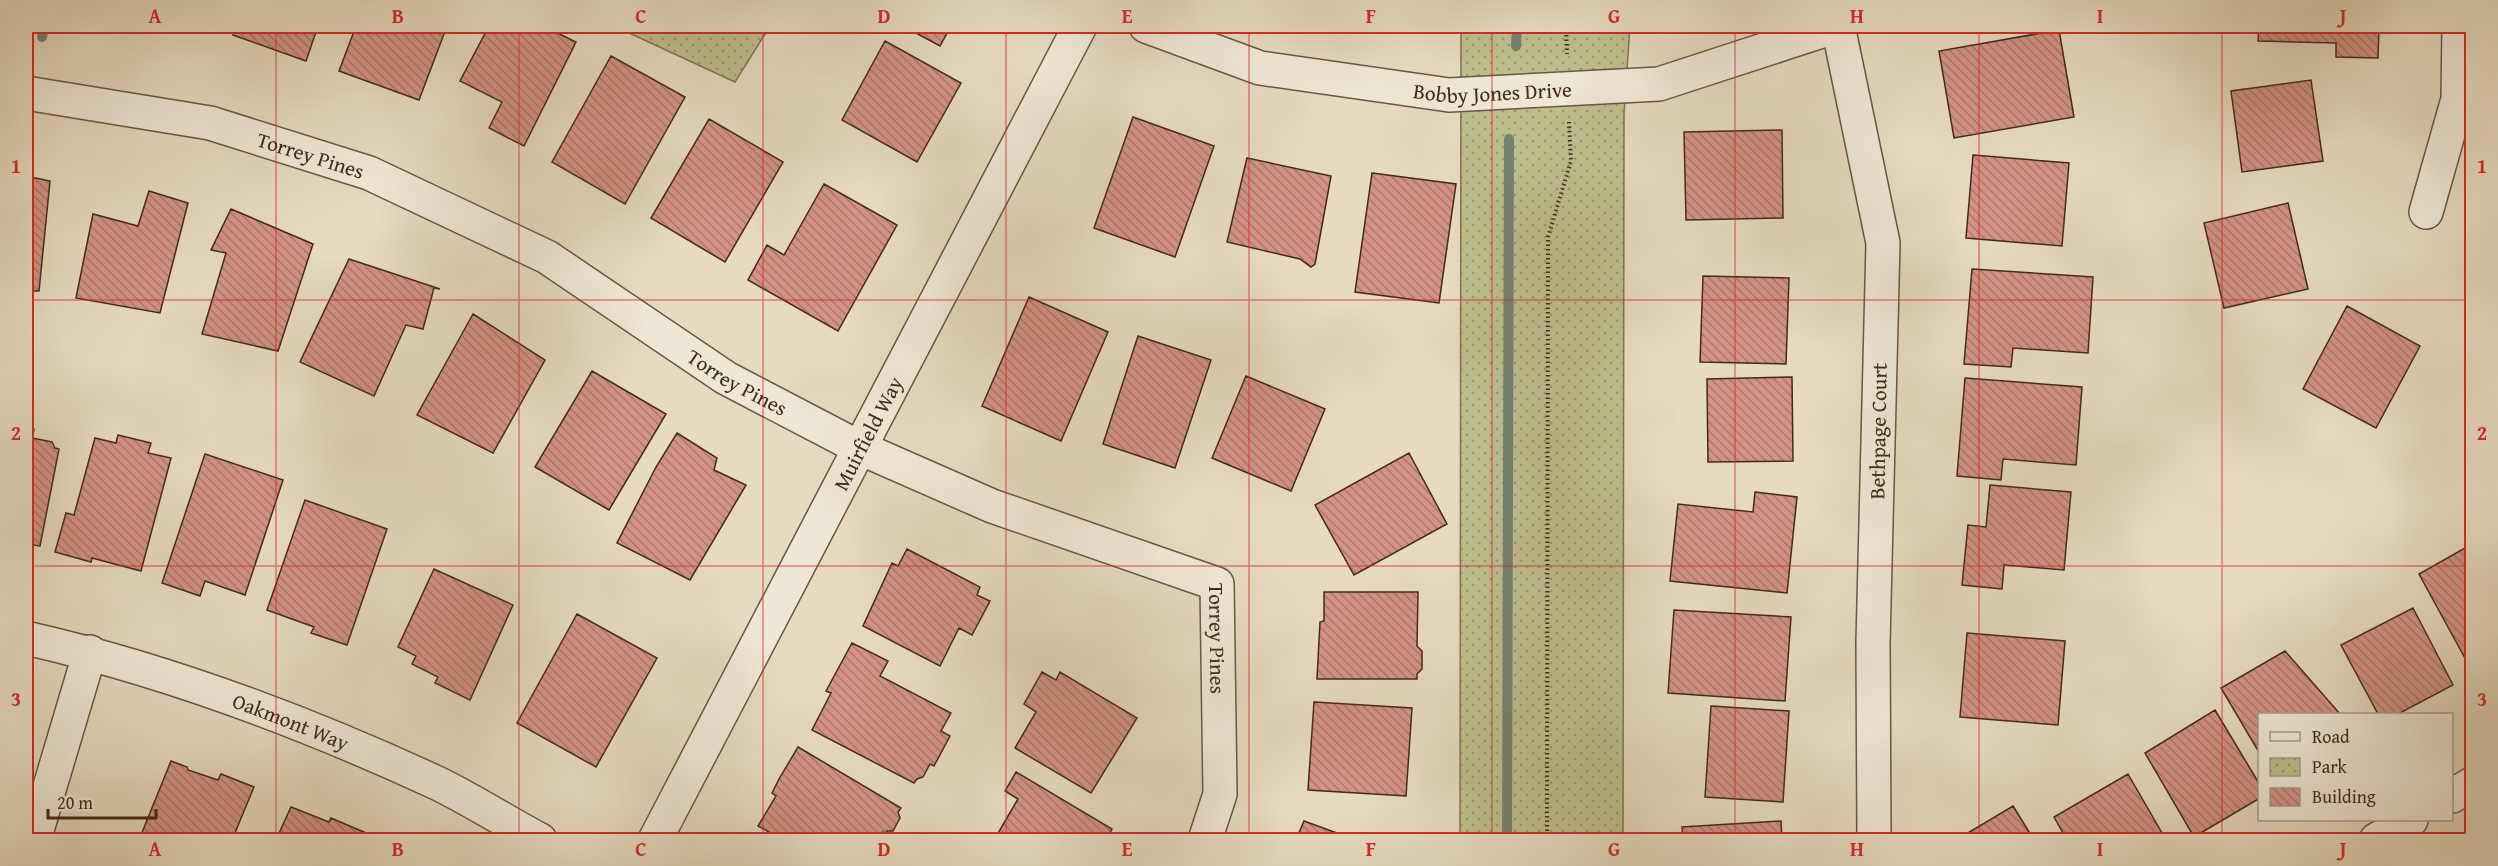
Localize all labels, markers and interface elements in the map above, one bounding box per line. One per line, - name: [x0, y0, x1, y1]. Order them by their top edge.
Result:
- text: A: [149, 1, 162, 30]
- text: B: [392, 1, 404, 30]
- text: C: [635, 1, 647, 30]
- text: D: [877, 1, 891, 30]
- text: E: [1122, 1, 1133, 30]
- text: F: [1366, 1, 1376, 30]
- text: G: [1608, 1, 1620, 30]
- text: H: [1850, 1, 1864, 30]
- text: I: [2097, 1, 2103, 30]
- text: J: [2337, 1, 2347, 30]
- street label: Bobby Jones Drive: [1411, 73, 1573, 111]
- street label: Torrey Pines: [253, 123, 368, 186]
- text: 1: [11, 151, 21, 180]
- text: 1: [2477, 151, 2487, 180]
- street label: Torrey Pines: [681, 341, 793, 423]
- street label: Bethpage Court: [1861, 362, 1895, 500]
- street label: Muirfield Way: [825, 370, 910, 496]
- text: 2: [11, 418, 21, 447]
- text: 2: [2477, 418, 2487, 447]
- street label: Torrey Pines: [1201, 583, 1234, 694]
- text: 3: [11, 684, 21, 713]
- text: 3: [2477, 684, 2487, 713]
- street label: Oakmont Way: [228, 685, 354, 758]
- legend: [2258, 713, 2453, 821]
- text: Road: [2312, 723, 2350, 750]
- text: Park: [2312, 753, 2348, 780]
- scale bar: [48, 782, 156, 820]
- text: Building: [2312, 783, 2376, 810]
- text: 20 m: [57, 789, 93, 816]
- text: A: [149, 834, 162, 863]
- text: B: [392, 834, 404, 863]
- text: C: [635, 834, 647, 863]
- text: D: [877, 834, 891, 863]
- text: E: [1122, 834, 1133, 863]
- text: F: [1366, 834, 1376, 863]
- text: G: [1608, 834, 1620, 863]
- text: H: [1850, 834, 1864, 863]
- text: I: [2097, 834, 2103, 863]
- text: J: [2337, 834, 2347, 863]

